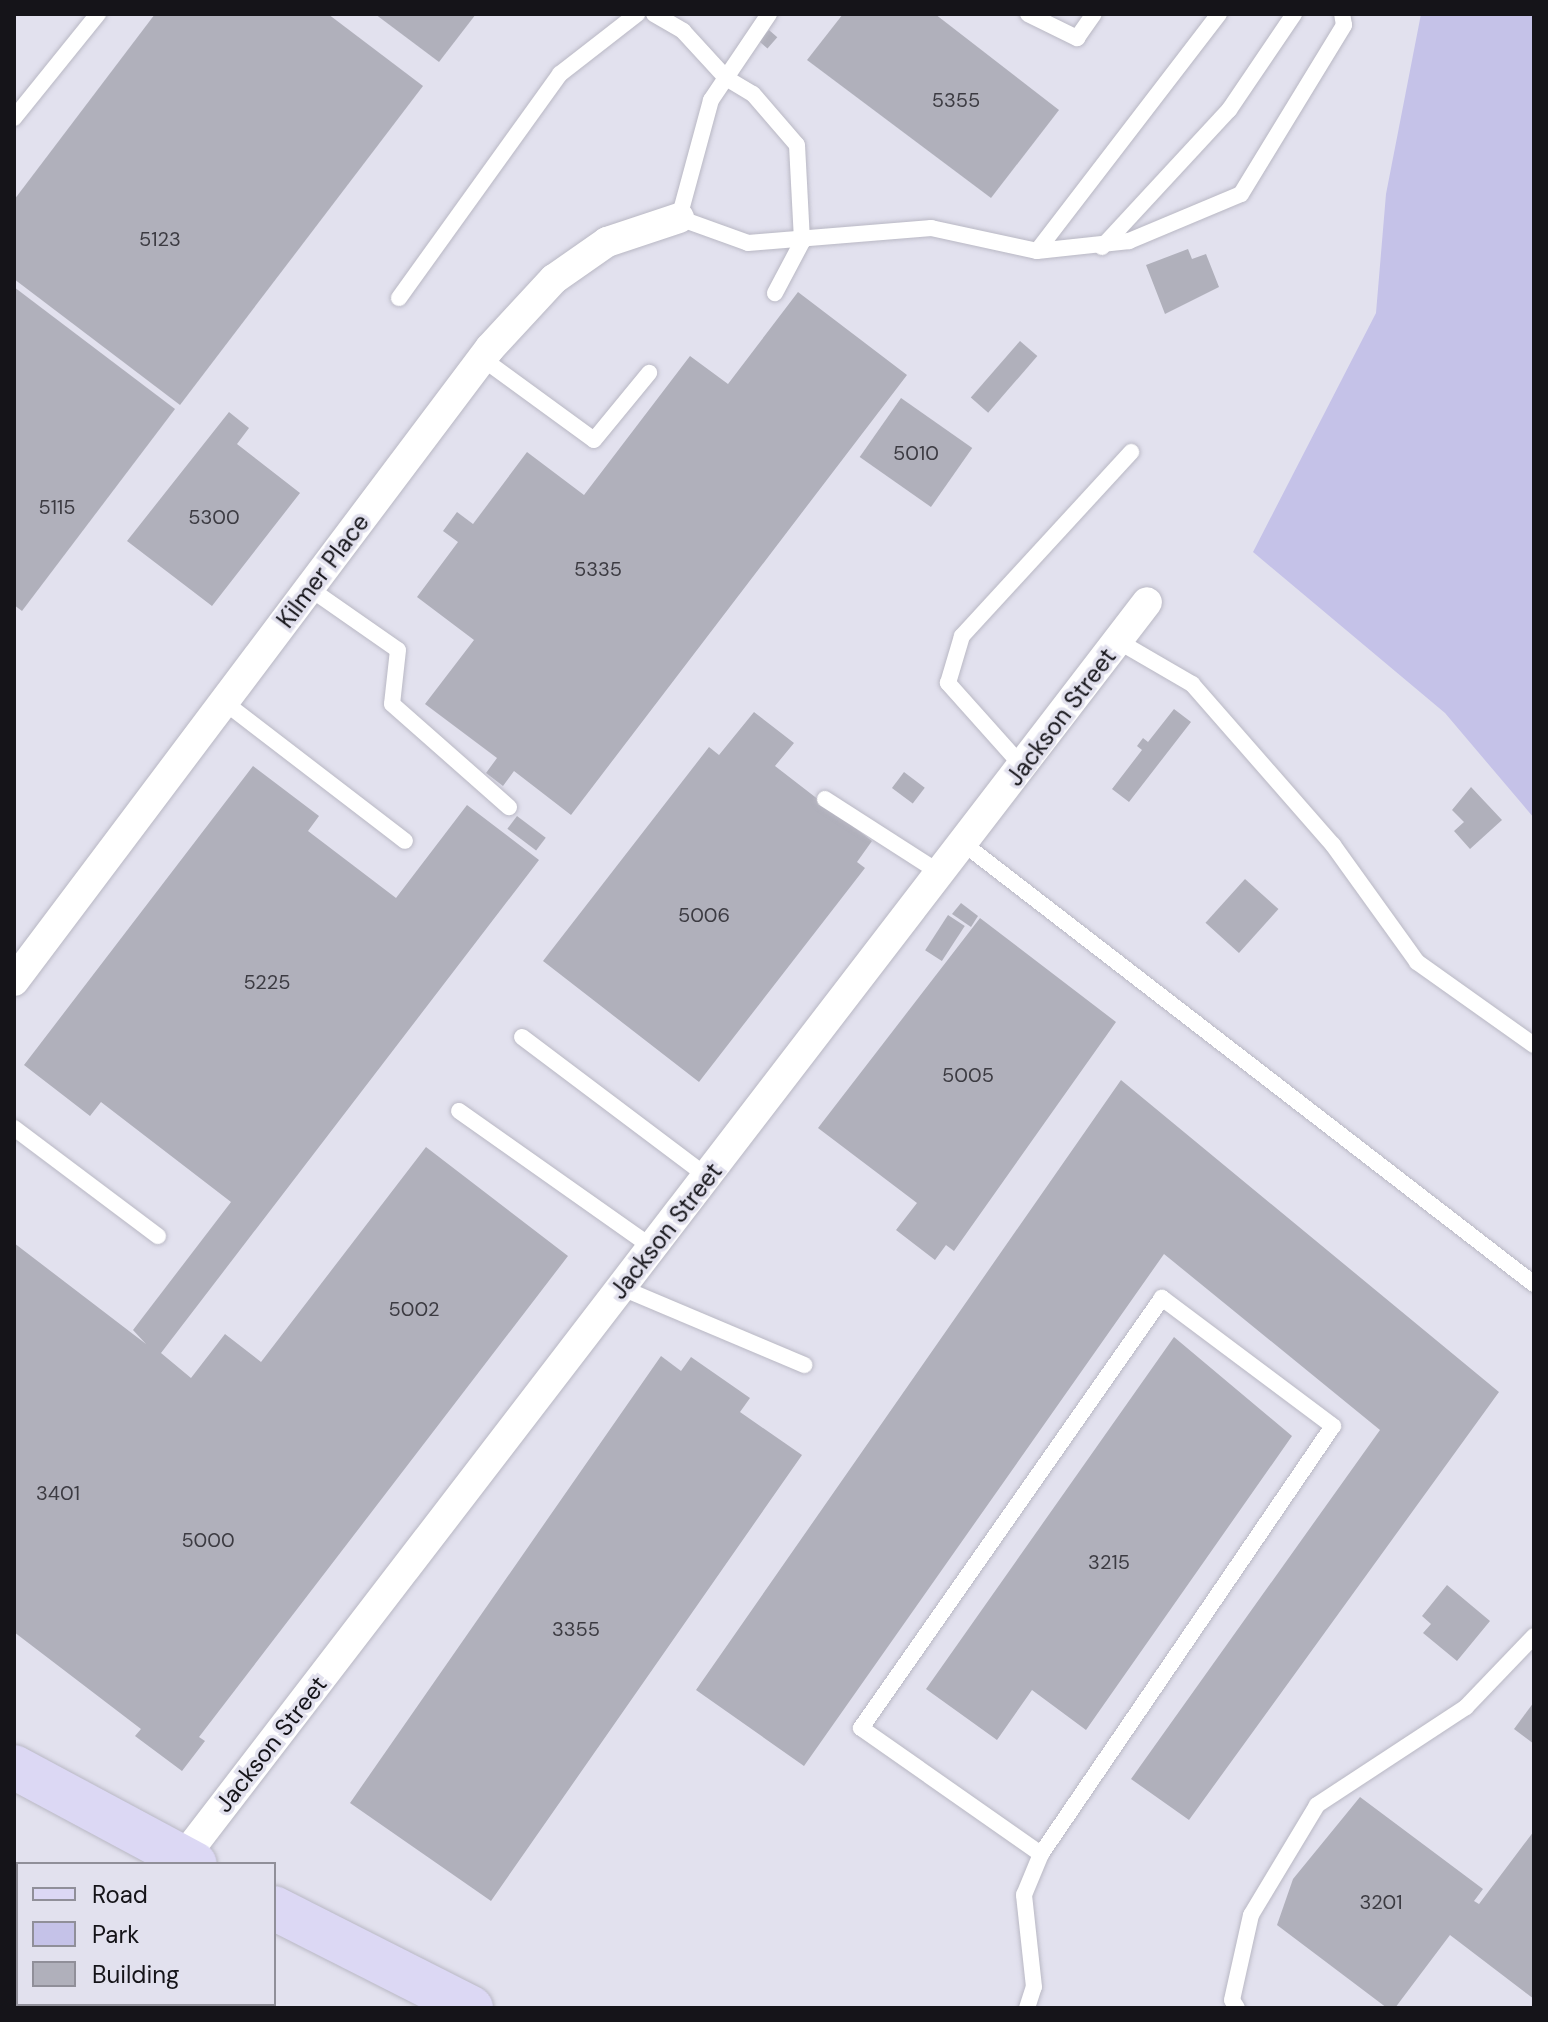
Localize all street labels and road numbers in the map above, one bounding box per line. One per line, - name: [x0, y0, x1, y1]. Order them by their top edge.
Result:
- street label: Kilmer Place: [271, 508, 375, 634]
- street label: Jackson Street: [1000, 643, 1122, 791]
- street label: Jackson Street: [604, 1157, 728, 1305]
- street label: Jackson Street: [209, 1670, 333, 1818]

